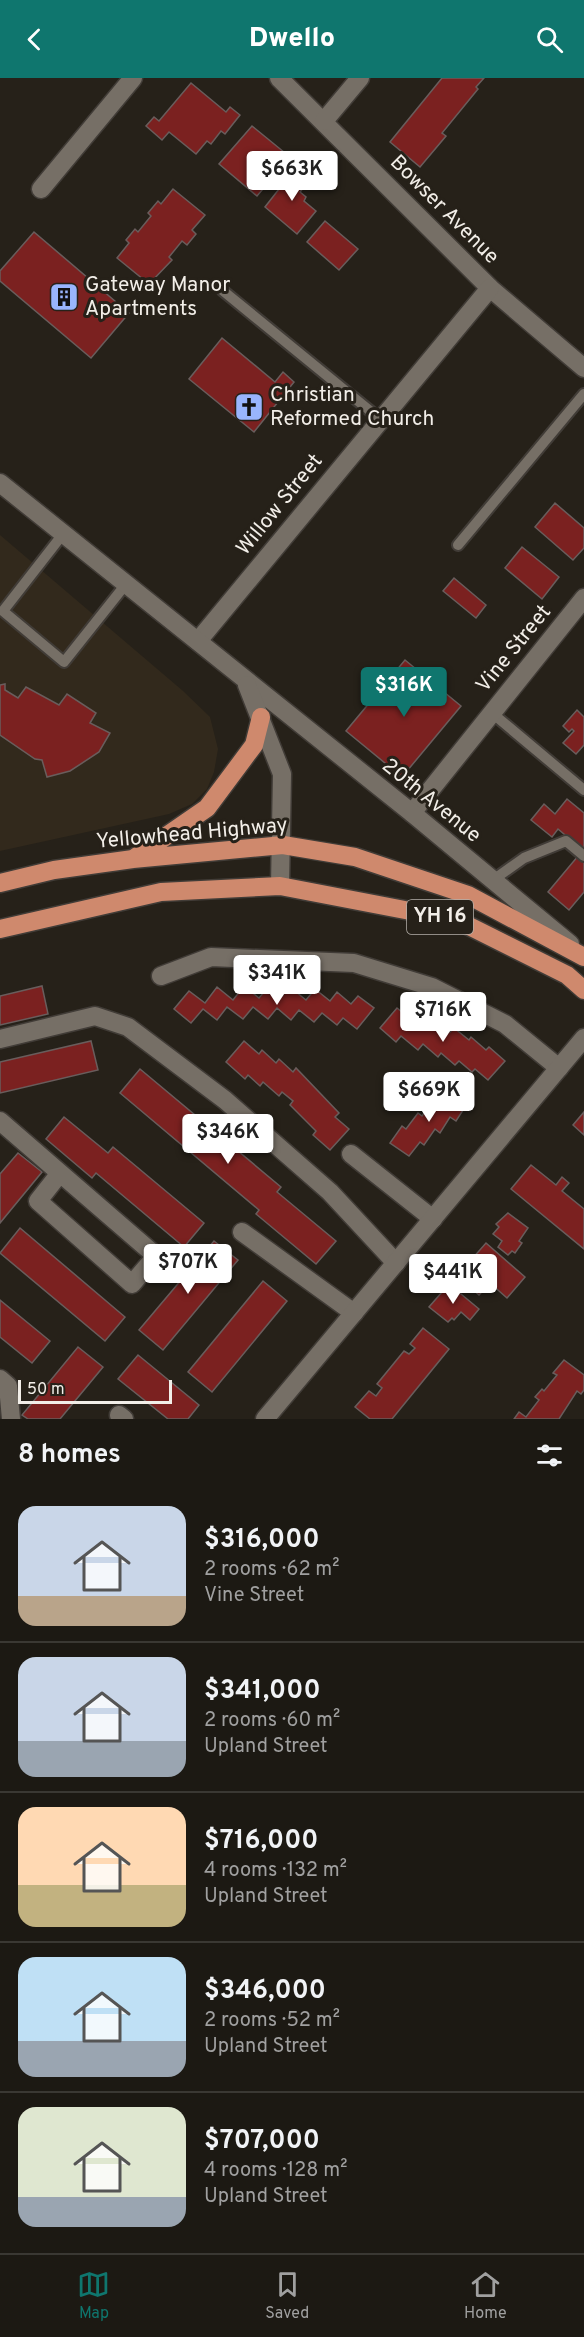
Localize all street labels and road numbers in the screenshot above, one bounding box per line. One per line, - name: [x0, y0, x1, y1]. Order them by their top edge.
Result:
- street label: Bowser Avenue: [384, 150, 504, 270]
- street label: Willow Street: [231, 449, 329, 561]
- street label: Vine Street: [470, 600, 558, 698]
- street label: 20th Avenue: [376, 753, 486, 849]
- street label: Yellowhead Highway: [95, 812, 289, 856]
- road number: YH 16: [407, 900, 473, 934]

